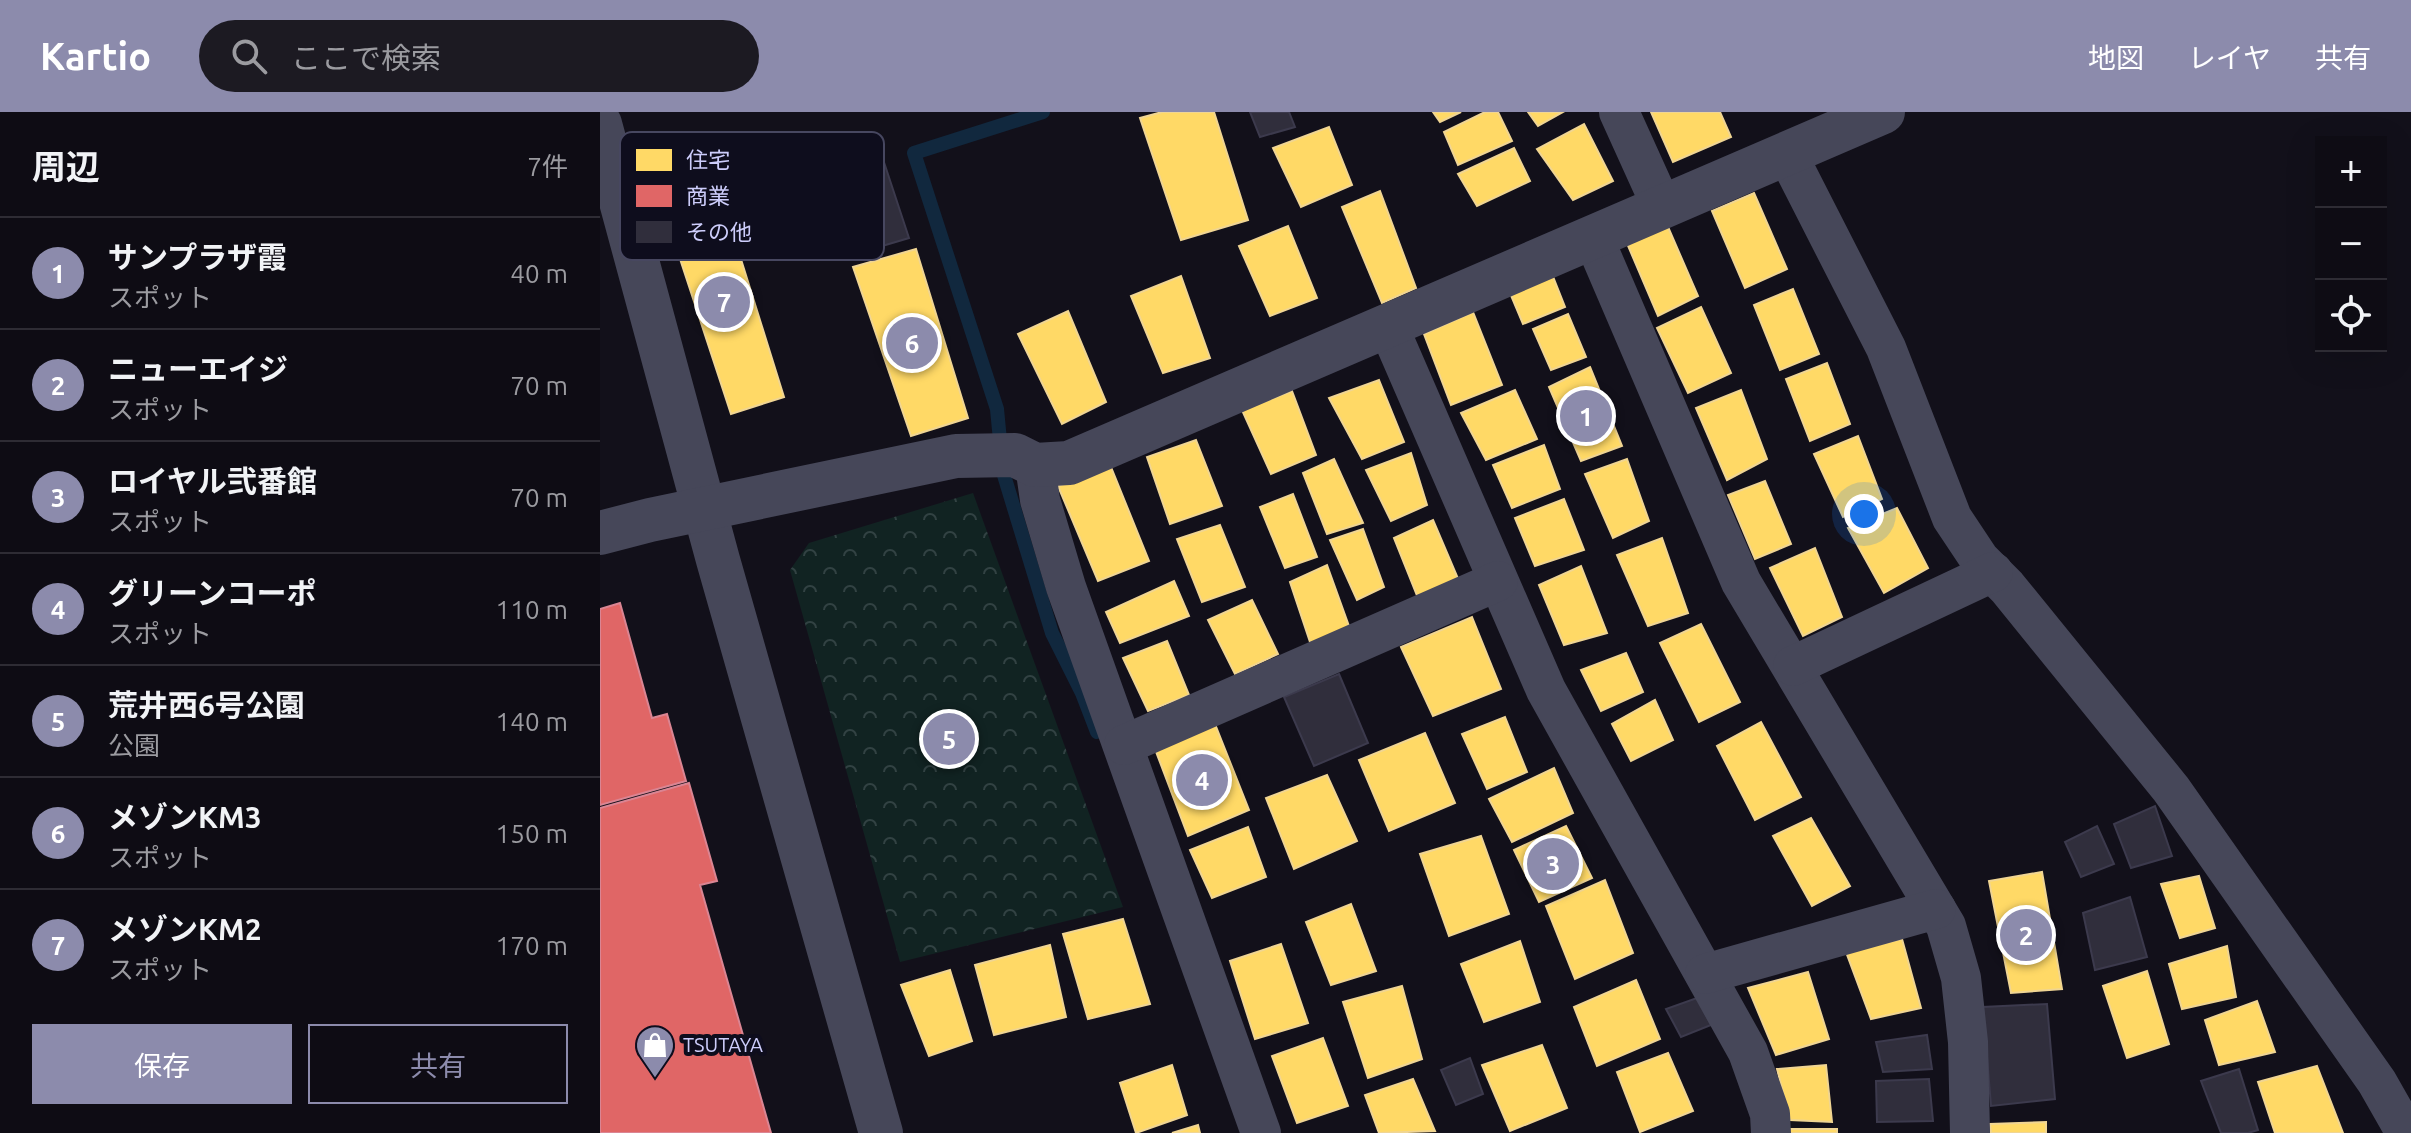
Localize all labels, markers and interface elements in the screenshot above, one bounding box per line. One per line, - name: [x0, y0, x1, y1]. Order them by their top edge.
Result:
- search box: [199, 20, 759, 92]
- icon: search: [227, 34, 271, 78]
- text: Kartio: [40, 35, 151, 77]
- text: ここで検索: [291, 41, 441, 75]
- text: 地図: [2088, 42, 2144, 73]
- text: レイヤ: [2188, 42, 2271, 73]
- text: 共有: [2315, 42, 2371, 73]
- legend: [620, 132, 884, 260]
- map controls: [2315, 136, 2387, 352]
- button: +: [2315, 136, 2387, 208]
- text: 周辺: [32, 147, 100, 185]
- text: 住宅: [686, 147, 730, 172]
- text: 7件: [527, 152, 568, 181]
- text: 商業: [686, 183, 730, 208]
- button: −: [2315, 208, 2387, 280]
- text: その他: [686, 219, 752, 244]
- text: サンプラザ霞: [108, 240, 287, 274]
- text: 1: [51, 259, 65, 288]
- text: 40 m: [510, 259, 568, 288]
- pin: 7: [698, 272, 750, 332]
- button: locate: [2315, 280, 2387, 352]
- text: スポット: [108, 283, 212, 312]
- pin: 6: [886, 313, 938, 373]
- text: ニューエイジ: [108, 352, 288, 386]
- text: 2: [51, 371, 65, 400]
- text: 70 m: [510, 371, 568, 400]
- pin: 1: [1560, 386, 1612, 446]
- text: スポット: [108, 395, 212, 424]
- text: ロイヤル弐番館: [108, 464, 317, 498]
- text: 3: [51, 483, 65, 512]
- text: 70 m: [510, 483, 568, 512]
- your location: [1844, 494, 1884, 534]
- text: スポット: [108, 507, 212, 536]
- text: グリーンコーポ: [108, 576, 317, 610]
- text: 4: [51, 595, 65, 624]
- text: 110 m: [496, 595, 568, 624]
- text: スポット: [108, 619, 212, 648]
- text: 荒井西6号公園: [108, 688, 305, 722]
- text: 5: [51, 707, 65, 736]
- text: 140 m: [496, 707, 568, 736]
- pin: 5: [923, 709, 975, 769]
- text: 公園: [108, 731, 160, 760]
- pin: 4: [1176, 750, 1228, 810]
- text: メゾンKM3: [108, 800, 262, 834]
- text: 6: [51, 819, 65, 848]
- text: 150 m: [496, 819, 568, 848]
- pin: 3: [1527, 834, 1579, 894]
- text: スポット: [108, 843, 212, 872]
- pin: 2: [2000, 905, 2052, 965]
- text: メゾンKM2: [108, 912, 262, 946]
- text: 7: [51, 931, 65, 960]
- text: 170 m: [496, 931, 568, 960]
- text: スポット: [108, 955, 212, 984]
- button: 保存: [32, 1024, 292, 1104]
- button: 共有: [308, 1024, 568, 1104]
- shop icon: TSUTAYA: [634, 1024, 676, 1079]
- place label: TSUTAYA: [683, 1033, 763, 1056]

